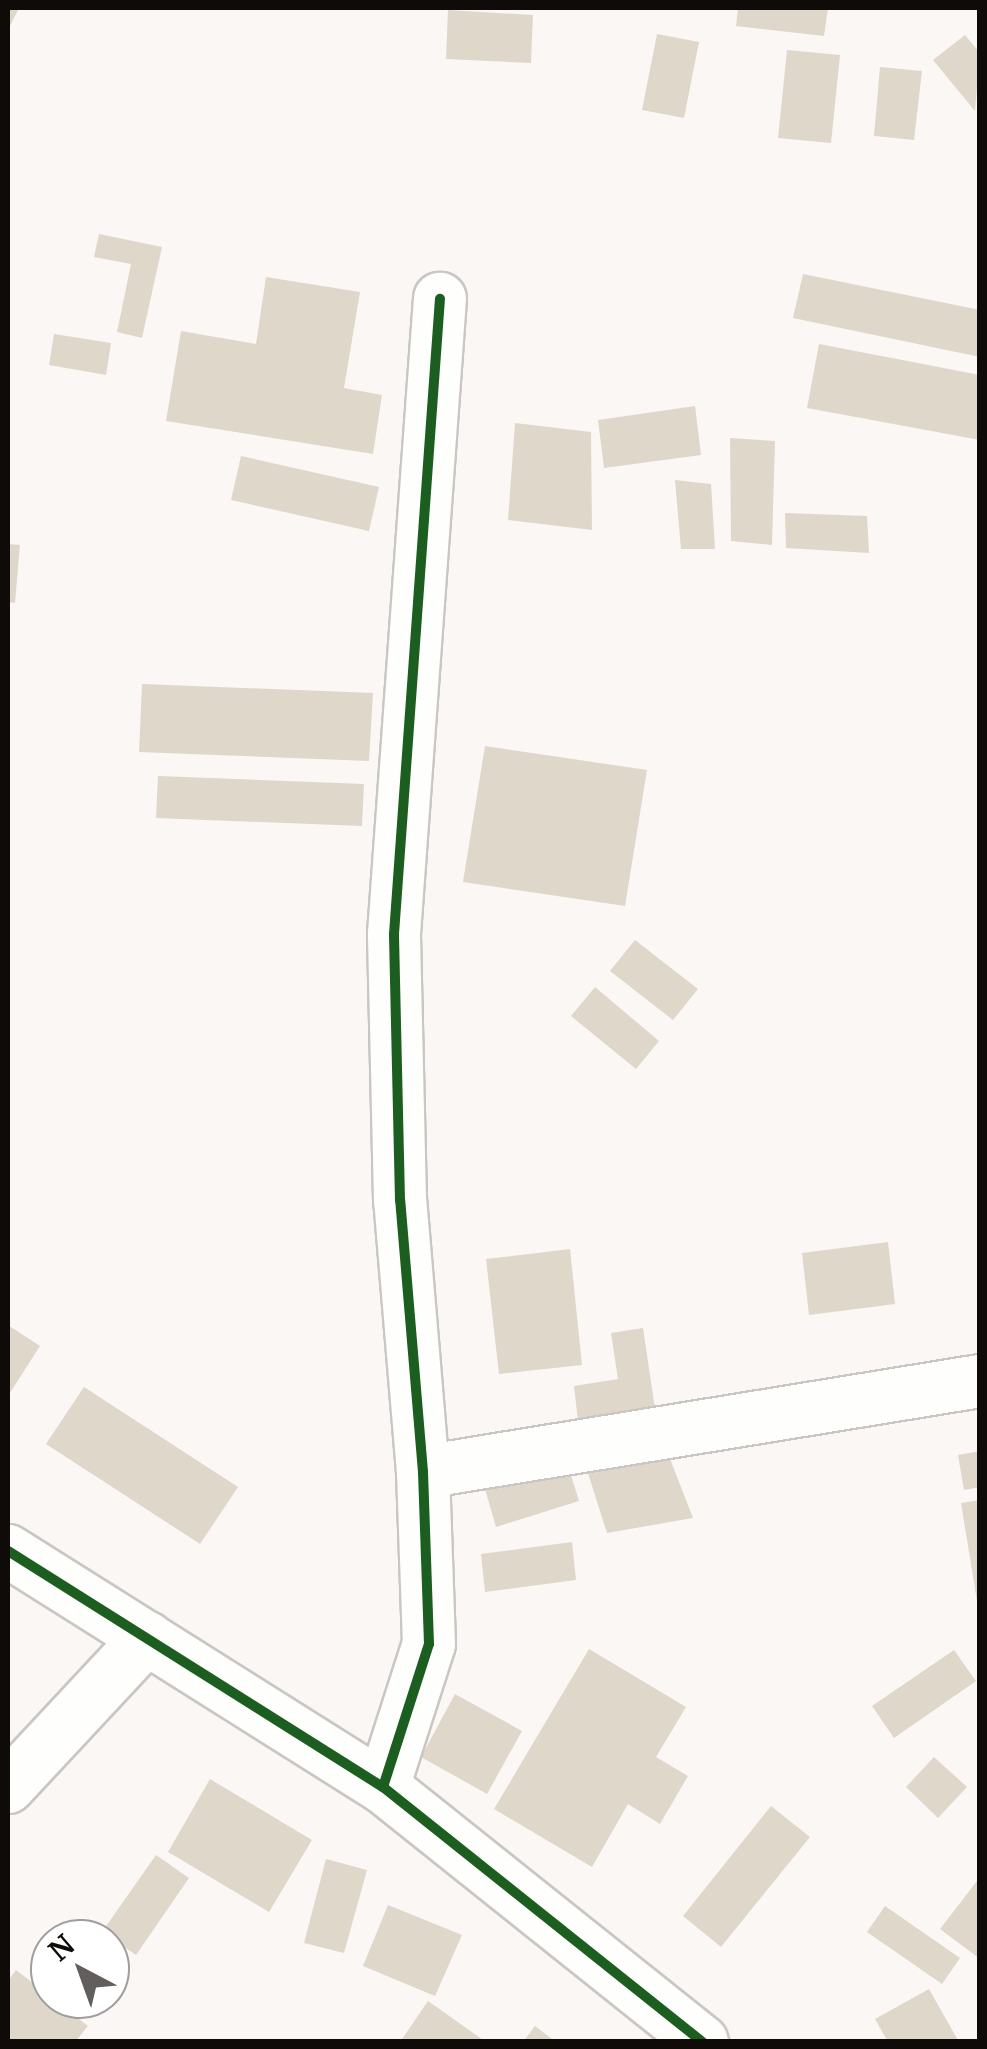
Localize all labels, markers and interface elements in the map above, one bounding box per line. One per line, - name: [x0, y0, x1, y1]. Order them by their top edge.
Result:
- north arrow: [30, 1919, 130, 2019]
- text: N: [41, 1927, 82, 1969]

